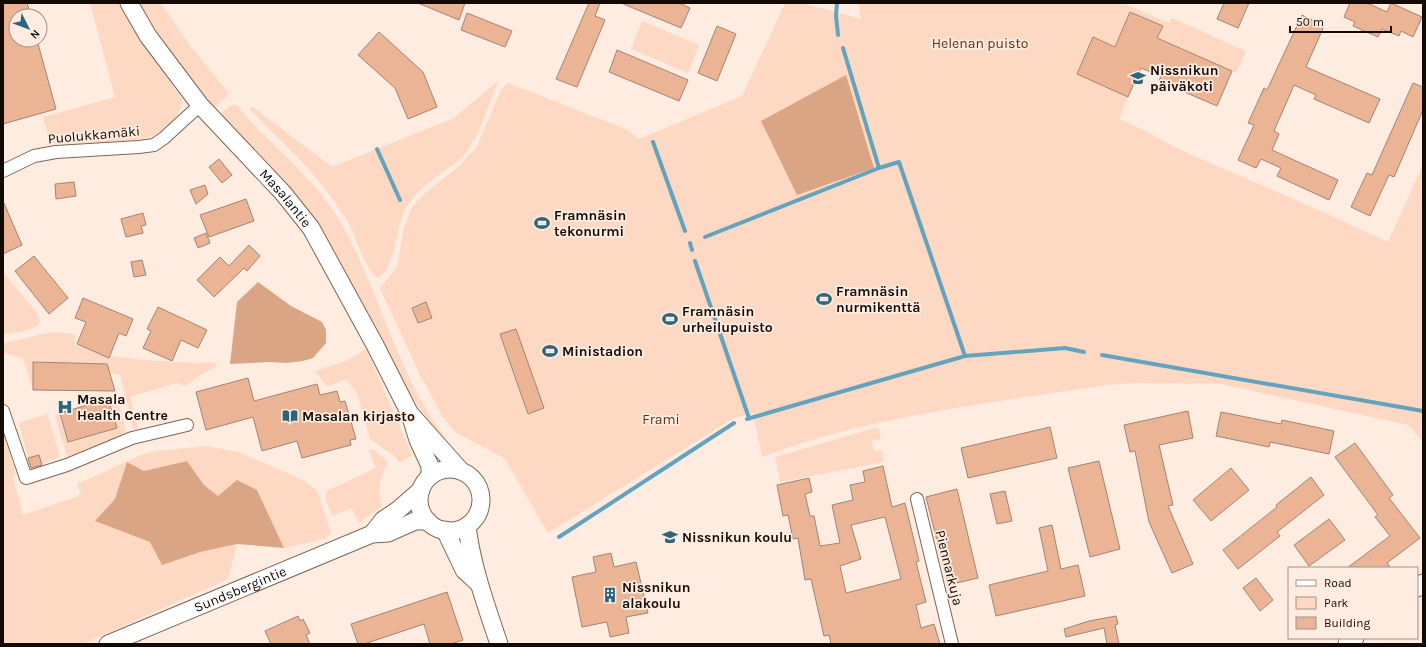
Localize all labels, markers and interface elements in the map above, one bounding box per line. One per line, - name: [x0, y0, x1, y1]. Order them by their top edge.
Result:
- north arrow: [8, 8, 48, 48]
- scale bar: [1290, 8, 1391, 34]
- text: 50 m: [1296, 15, 1324, 29]
- text: N: [28, 27, 43, 42]
- park label: Helenan puisto: [932, 35, 1028, 52]
- place label: Nissnikun päiväkoti: [1150, 62, 1219, 95]
- school or university icon: Nissnikun päiväkoti: [1129, 69, 1147, 87]
- street label: Puolukkamäki: [47, 122, 141, 148]
- street label: Masalantie: [256, 165, 315, 231]
- place label: Framnäsin tekonurmi: [554, 207, 626, 240]
- sports icon: Framnäsin tekonurmi: [533, 214, 551, 232]
- place label: Framnäsin nurmikenttä: [836, 283, 921, 316]
- sports icon: Framnäsin nurmikenttä: [815, 290, 833, 308]
- place label: Framnäsin urheilupuisto: [682, 303, 773, 336]
- sports icon: Framnäsin urheilupuisto: [661, 310, 679, 328]
- sports icon: Ministadion: [541, 342, 559, 360]
- place label: Ministadion: [562, 343, 643, 360]
- place label: Masala Health Centre: [77, 391, 168, 424]
- hospital icon: Masala Health Centre: [56, 398, 74, 416]
- library icon: Masalan kirjasto: [281, 407, 299, 425]
- place label: Masalan kirjasto: [302, 408, 415, 425]
- park label: Frami: [642, 411, 680, 428]
- school or university icon: Nissnikun koulu: [661, 528, 679, 546]
- street label: Piennarkuja: [931, 528, 967, 608]
- place label: Nissnikun koulu: [682, 529, 792, 546]
- street label: Sundsbergintie: [191, 562, 289, 616]
- legend: [1288, 567, 1418, 639]
- text: Road: [1324, 576, 1352, 590]
- place label: Nissnikun alakoulu: [622, 579, 691, 612]
- building icon: Nissnikun alakoulu: [601, 586, 619, 604]
- text: Park: [1324, 596, 1349, 610]
- text: Building: [1324, 616, 1371, 630]

